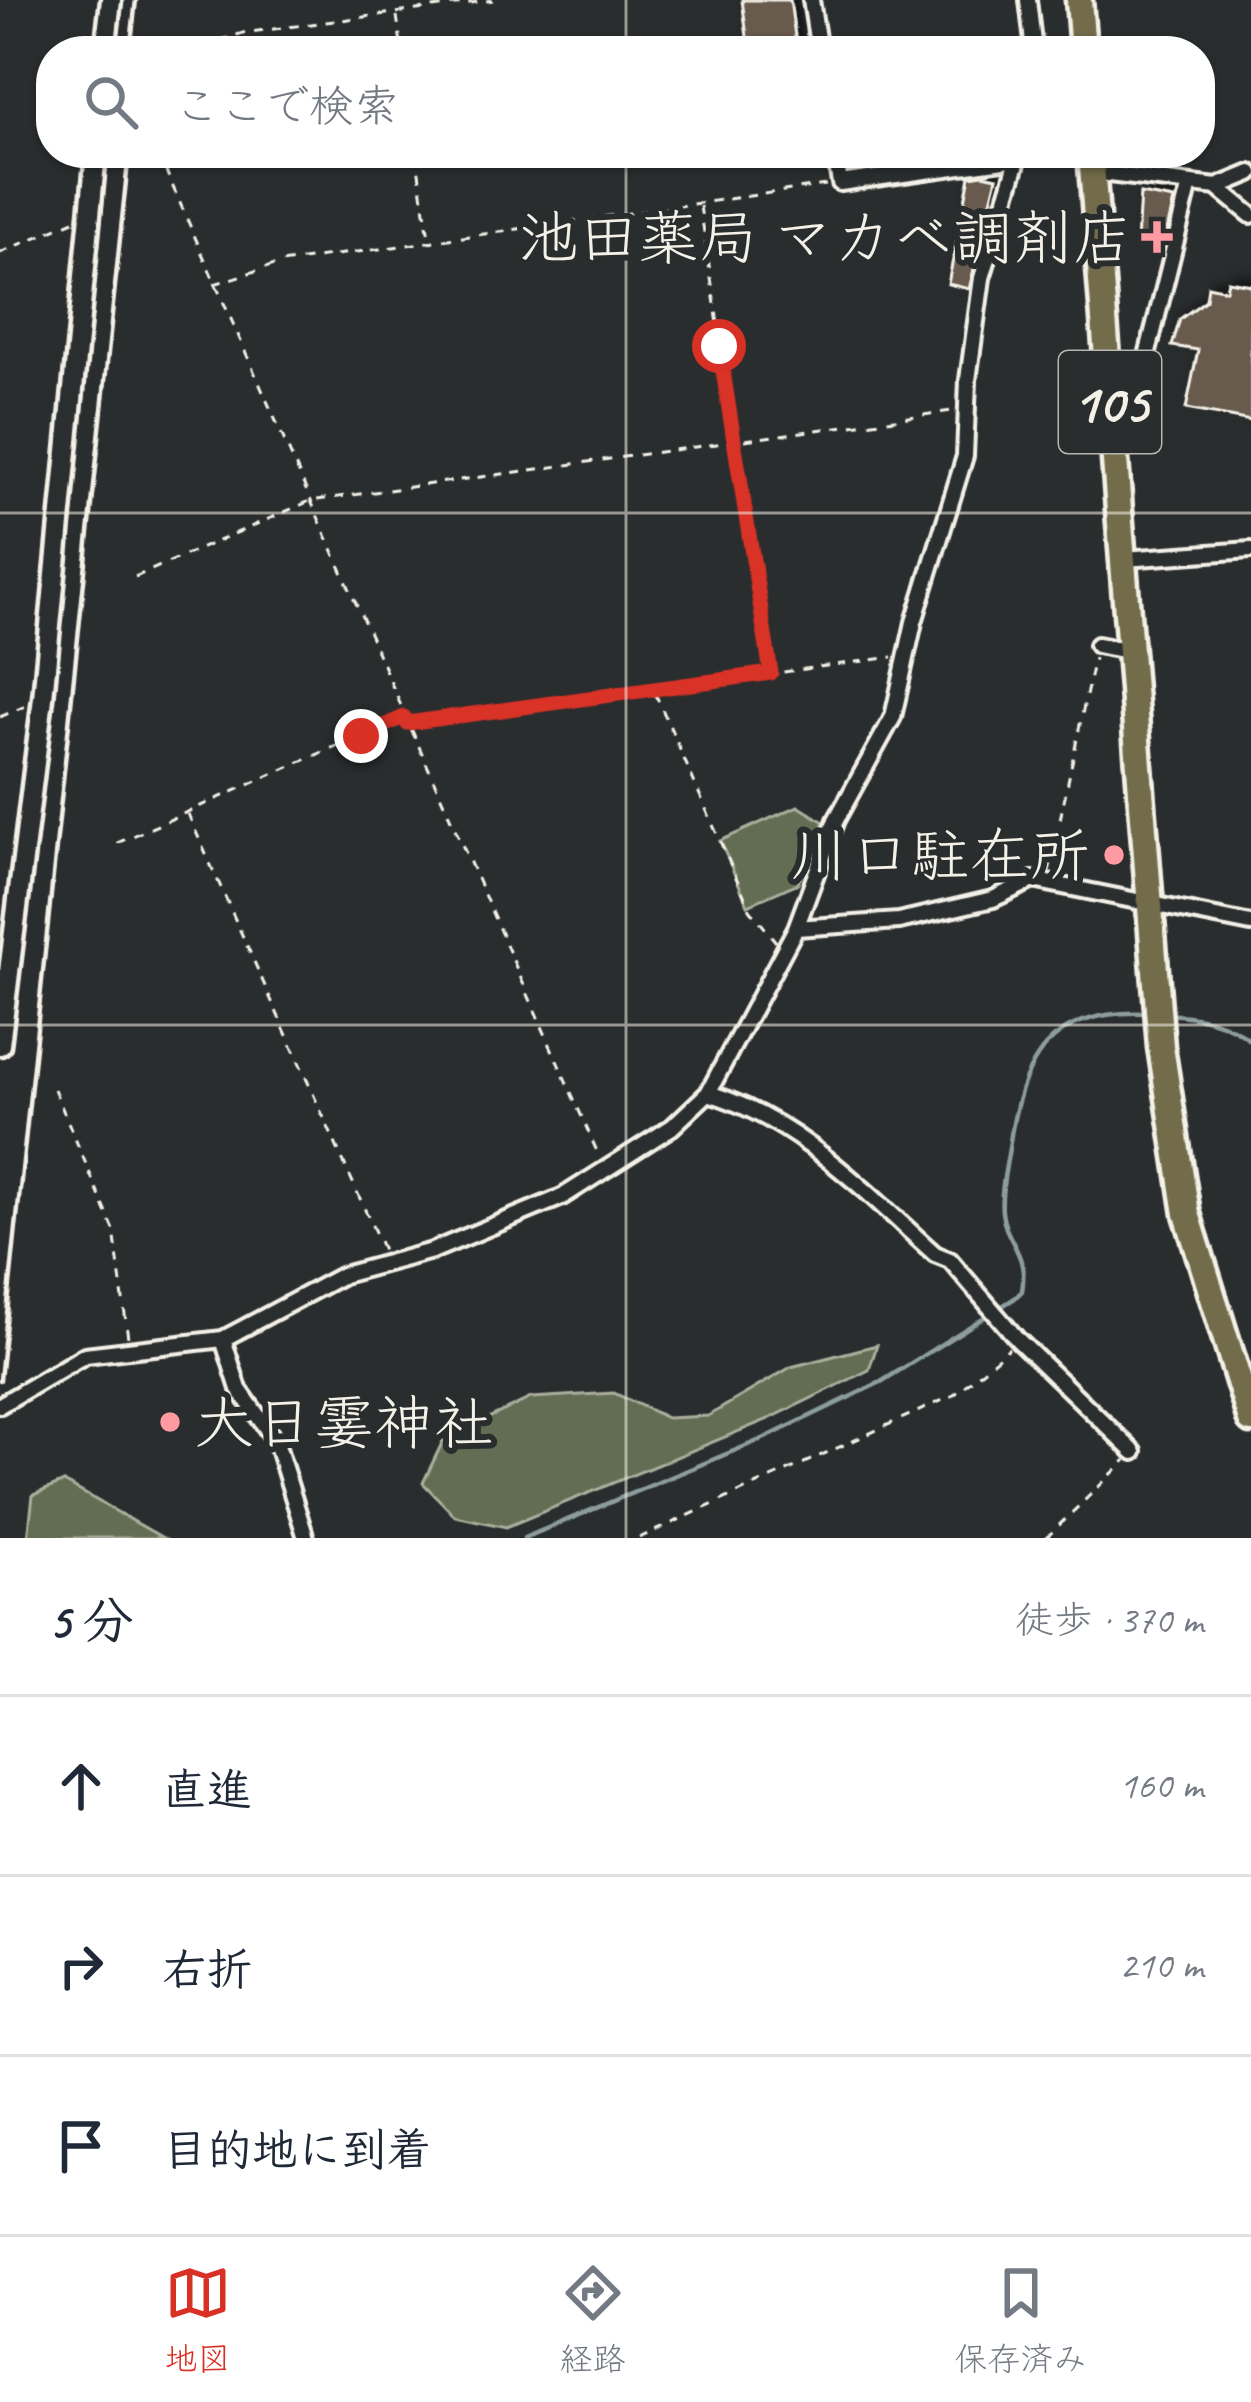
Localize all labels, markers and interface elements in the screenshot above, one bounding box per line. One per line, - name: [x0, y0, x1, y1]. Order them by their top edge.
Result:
- search box: [36, 36, 1215, 168]
- icon: search: [78, 69, 144, 135]
- text: ここで検索: [174, 78, 399, 135]
- place label: 池田薬局 マカベ調剤店: [518, 200, 1133, 276]
- marker: 池田薬局 マカベ調剤店: [1144, 224, 1170, 250]
- route start: [692, 319, 746, 373]
- road number: 105: [1059, 351, 1161, 453]
- route end: [334, 709, 388, 763]
- place label: 川口駐在所: [790, 818, 1090, 894]
- marker: 川口駐在所: [1101, 842, 1127, 868]
- place label: 大日霎神社: [194, 1385, 494, 1461]
- marker: 大日霎神社: [157, 1409, 183, 1435]
- text: 5 分: [48, 1589, 133, 1653]
- text: 徒歩 · 370 m: [1015, 1596, 1203, 1645]
- icon: ahead: [48, 1753, 114, 1819]
- text: 160 m: [1119, 1761, 1203, 1810]
- text: 直進: [162, 1762, 252, 1819]
- icon: right: [48, 1933, 114, 1999]
- text: 210 m: [1119, 1941, 1203, 1990]
- text: 右折: [162, 1942, 252, 1999]
- icon: arrive: [48, 2113, 114, 2179]
- text: 目的地に到着: [162, 2122, 432, 2179]
- tab: 地図: [165, 2260, 231, 2380]
- tab: 経路: [560, 2260, 626, 2380]
- tab: 保存済み: [955, 2260, 1087, 2380]

